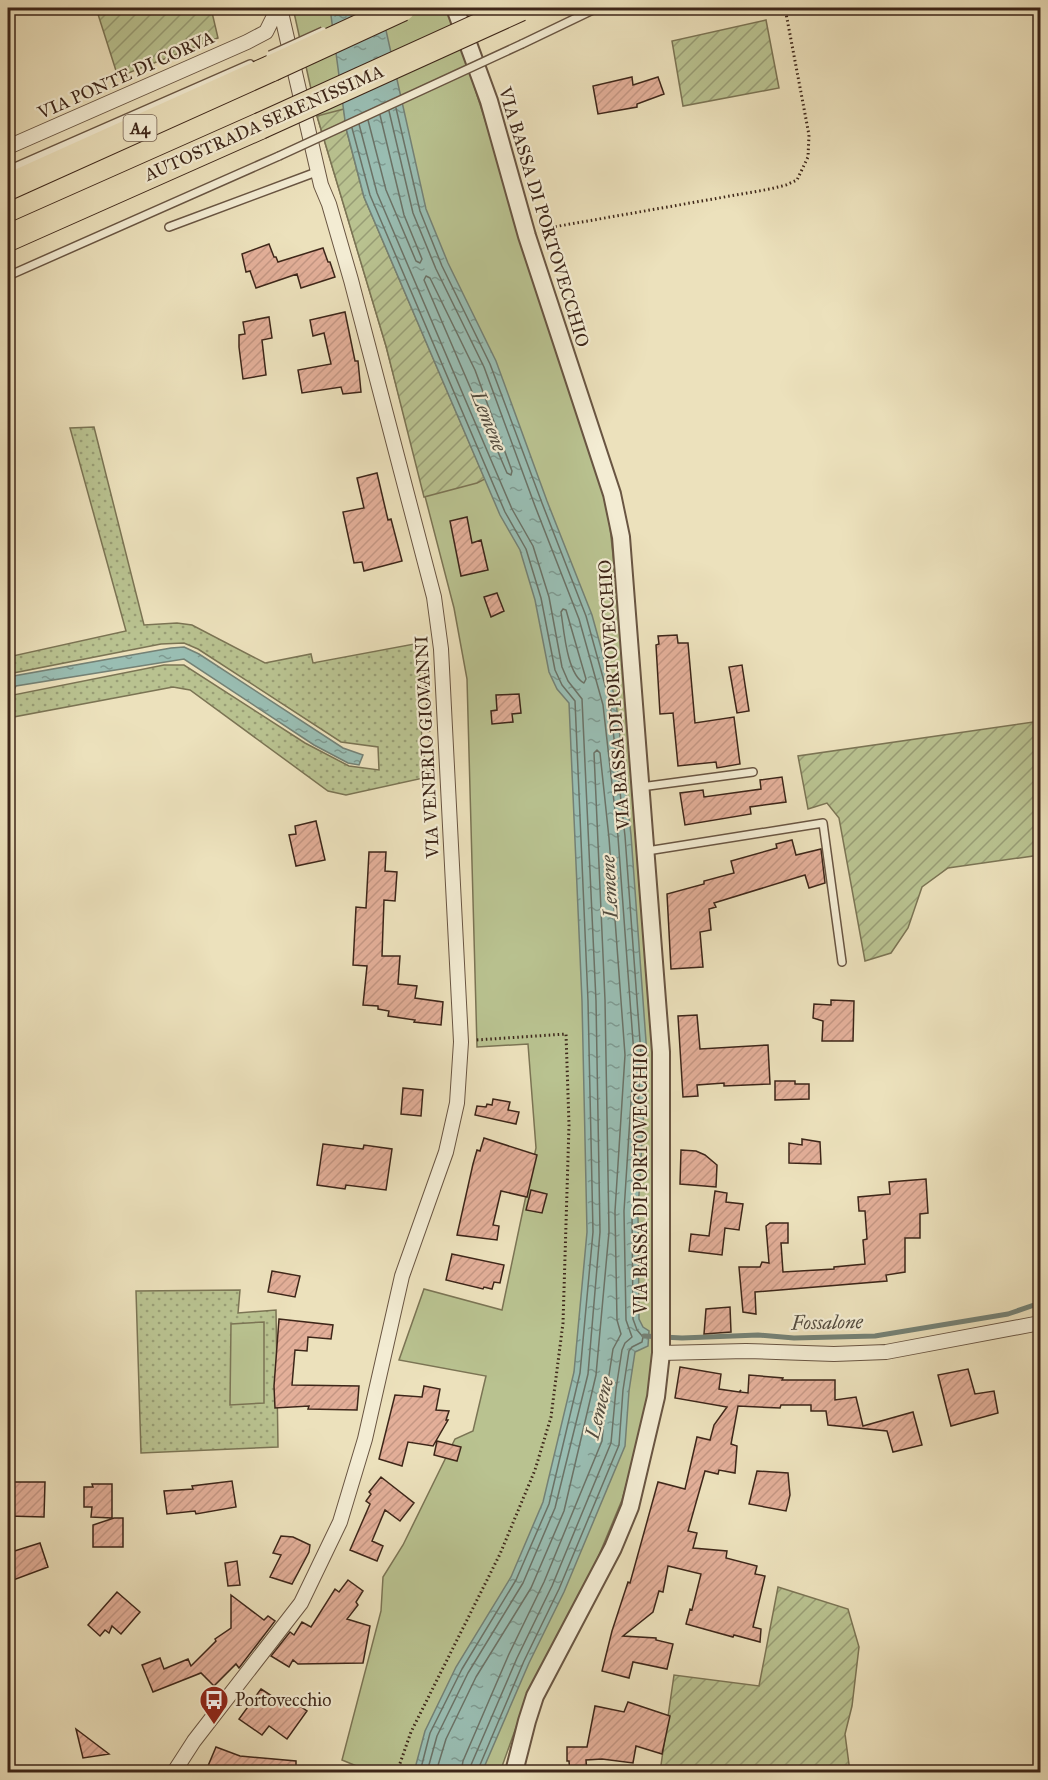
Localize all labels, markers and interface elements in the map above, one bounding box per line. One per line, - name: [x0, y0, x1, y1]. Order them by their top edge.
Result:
- street label: VIA PONTE DI CORVA: [33, 26, 218, 124]
- street label: AUTOSTRADA SERENISSIMA: [140, 60, 387, 186]
- street label: VIA BASSA DI PORTOVECCHIO: [494, 83, 594, 350]
- road number: A4: [124, 115, 156, 141]
- water label: Lemene: [466, 386, 512, 455]
- street label: VIA BASSA DI PORTOVECCHIO: [594, 559, 634, 832]
- street label: VIA VENERIO GIOVANNI: [410, 635, 444, 860]
- water label: Lemene: [595, 854, 623, 920]
- street label: VIA BASSA DI PORTOVECCHIO: [630, 1043, 652, 1316]
- water label: Fossalone: [790, 1309, 864, 1335]
- water label: Lemene: [579, 1374, 618, 1443]
- bus stop icon: Portovecchio: [198, 1684, 230, 1726]
- place label: Portovecchio: [235, 1689, 331, 1711]

